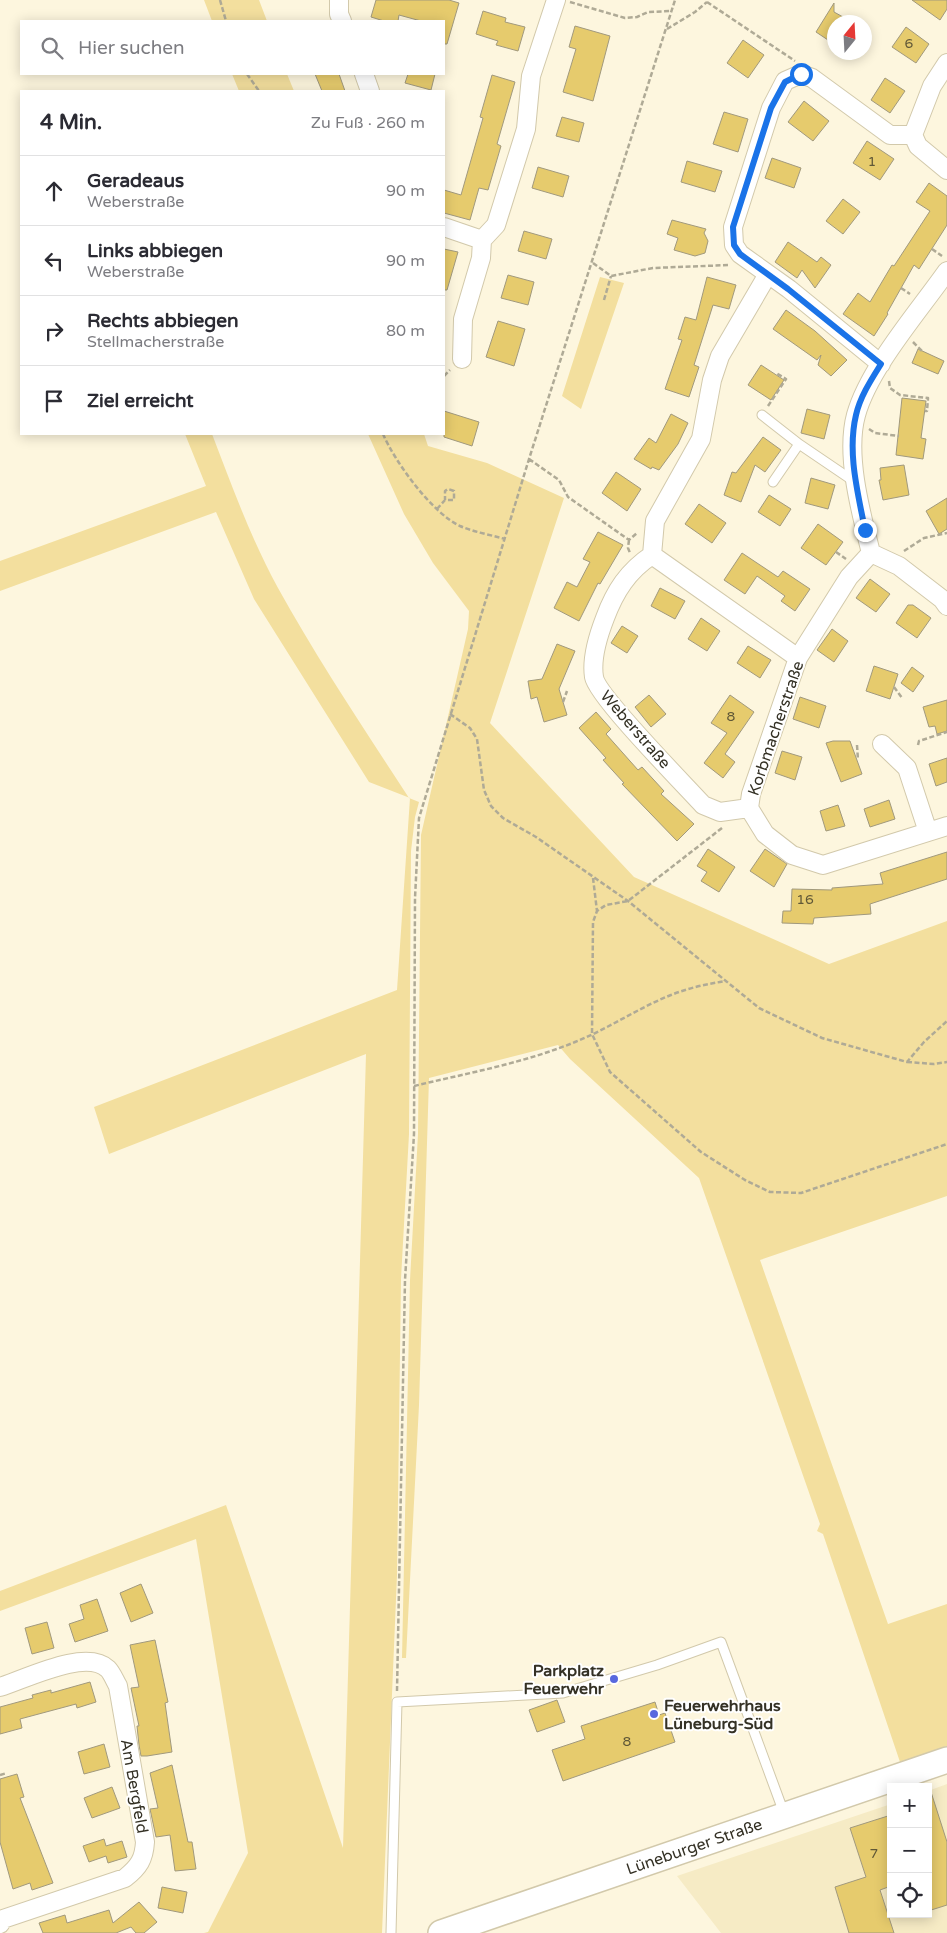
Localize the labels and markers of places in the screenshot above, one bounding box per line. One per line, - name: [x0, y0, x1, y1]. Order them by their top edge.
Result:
- place label: Parkplatz Feuerwehr: [523, 1661, 605, 1699]
- marker: Parkplatz Feuerwehr: [608, 1673, 620, 1685]
- place label: Feuerwehrhaus Lüneburg-Süd: [664, 1696, 781, 1734]
- marker: Feuerwehrhaus Lüneburg-Süd: [648, 1708, 660, 1720]

